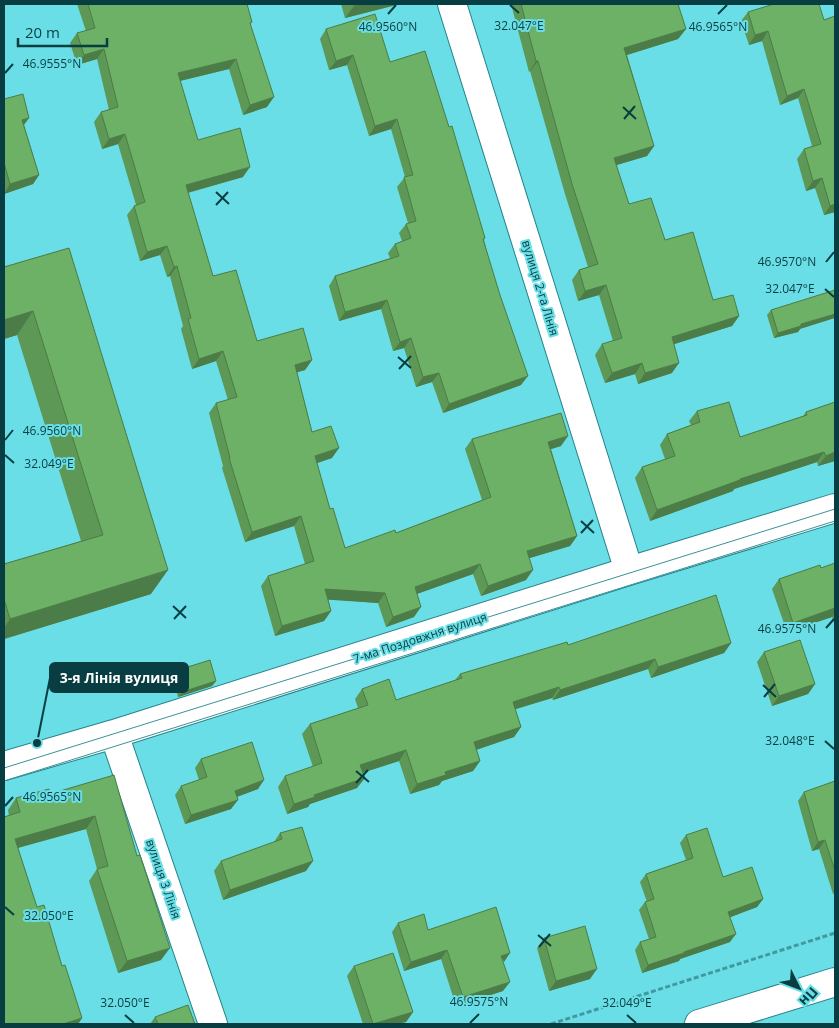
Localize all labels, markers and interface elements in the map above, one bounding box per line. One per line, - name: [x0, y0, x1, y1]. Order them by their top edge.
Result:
- scale bar: [18, 15, 106, 47]
- text: 32.047°E: [494, 17, 544, 34]
- text: 46.9560°N: [359, 18, 417, 35]
- text: 46.9565°N: [689, 18, 747, 35]
- text: 20 m: [25, 22, 60, 42]
- text: 46.9555°N: [23, 55, 81, 72]
- street label: вулиця 2-га Лінія: [518, 238, 563, 338]
- text: 46.9570°N: [758, 253, 816, 270]
- text: 32.047°E: [765, 280, 815, 297]
- text: 46.9560°N: [23, 422, 81, 439]
- text: 32.049°E: [24, 455, 74, 472]
- street label: 7-ма Поздовжня вулиця: [351, 608, 489, 667]
- text: 46.9575°N: [758, 620, 816, 637]
- callout: 3-я Лінія вулиця: [50, 663, 188, 692]
- text: 3-я Лінія вулиця: [60, 668, 178, 687]
- text: 32.048°E: [765, 732, 815, 749]
- text: 46.9565°N: [23, 788, 81, 805]
- street label: вулиця 3 Лінія: [142, 837, 185, 921]
- text: 32.050°E: [24, 907, 74, 924]
- north arrow: [774, 963, 824, 1013]
- text: Пн: [795, 983, 823, 1011]
- text: 46.9575°N: [450, 993, 508, 1010]
- text: 32.050°E: [100, 994, 150, 1011]
- text: 32.049°E: [602, 994, 652, 1011]

